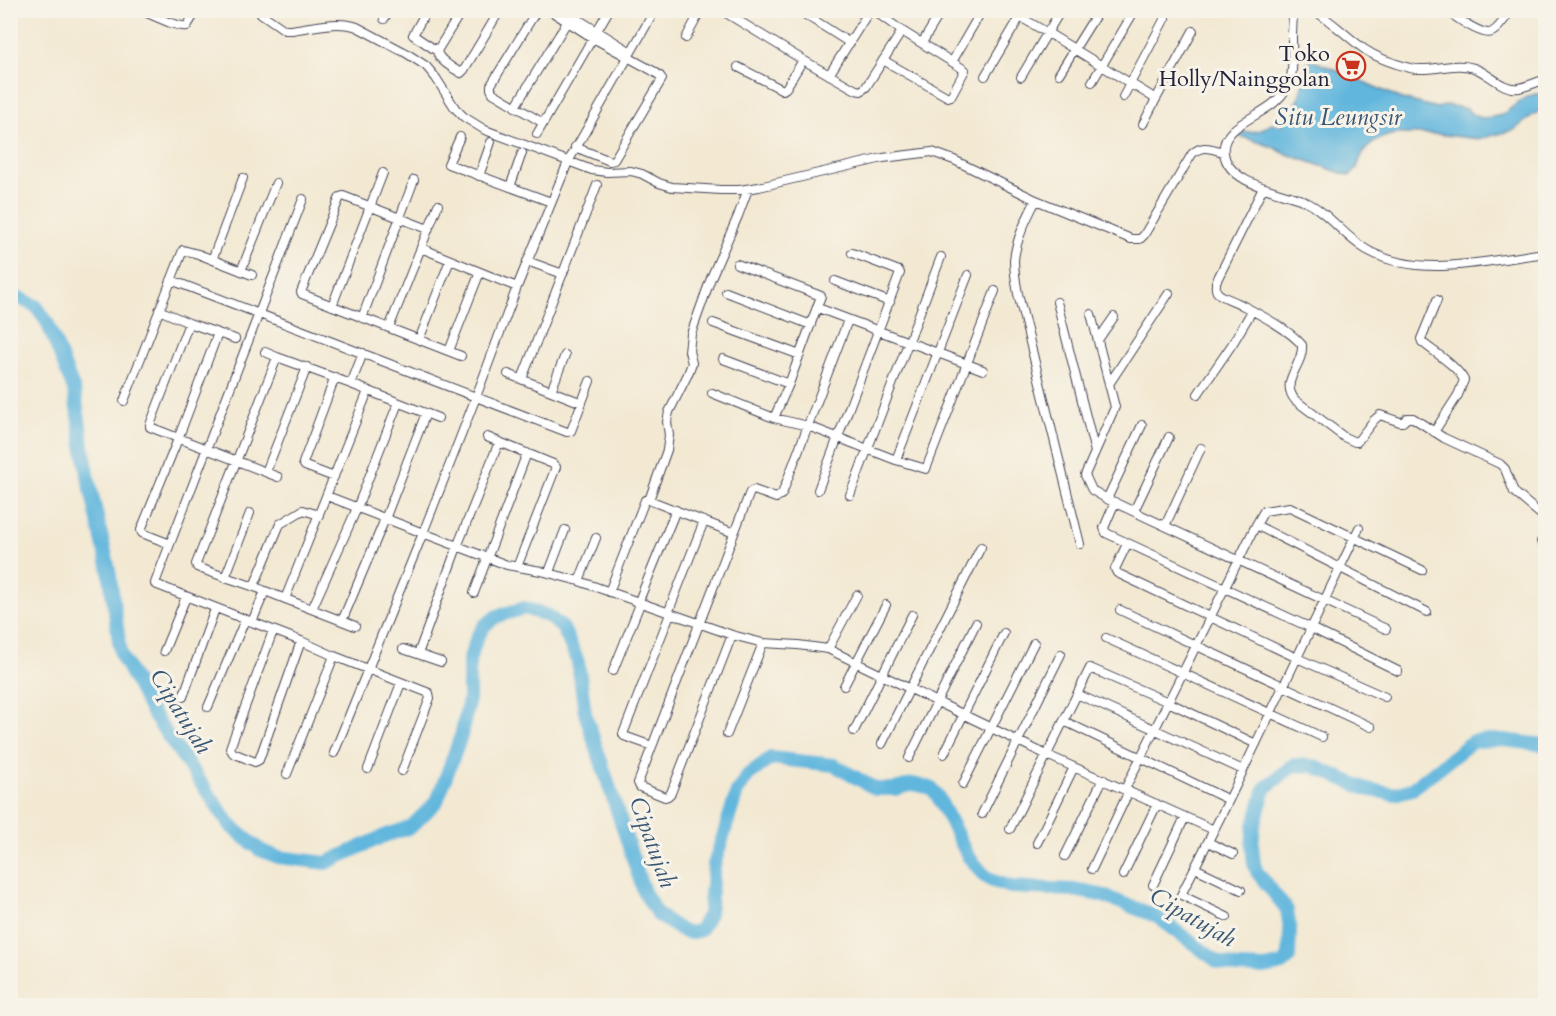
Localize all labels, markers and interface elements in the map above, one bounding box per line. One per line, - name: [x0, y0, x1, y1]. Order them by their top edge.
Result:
- place label: Toko Holly/Nainggolan: [1159, 39, 1330, 94]
- supermarket icon: Toko Holly/Nainggolan: [1335, 50, 1367, 82]
- water label: Situ Leungsir: [1274, 101, 1403, 134]
- water label: Cipatujah: [142, 662, 220, 761]
- water label: Cipatujah: [621, 792, 684, 893]
- water label: Cipatujah: [1144, 879, 1242, 956]

